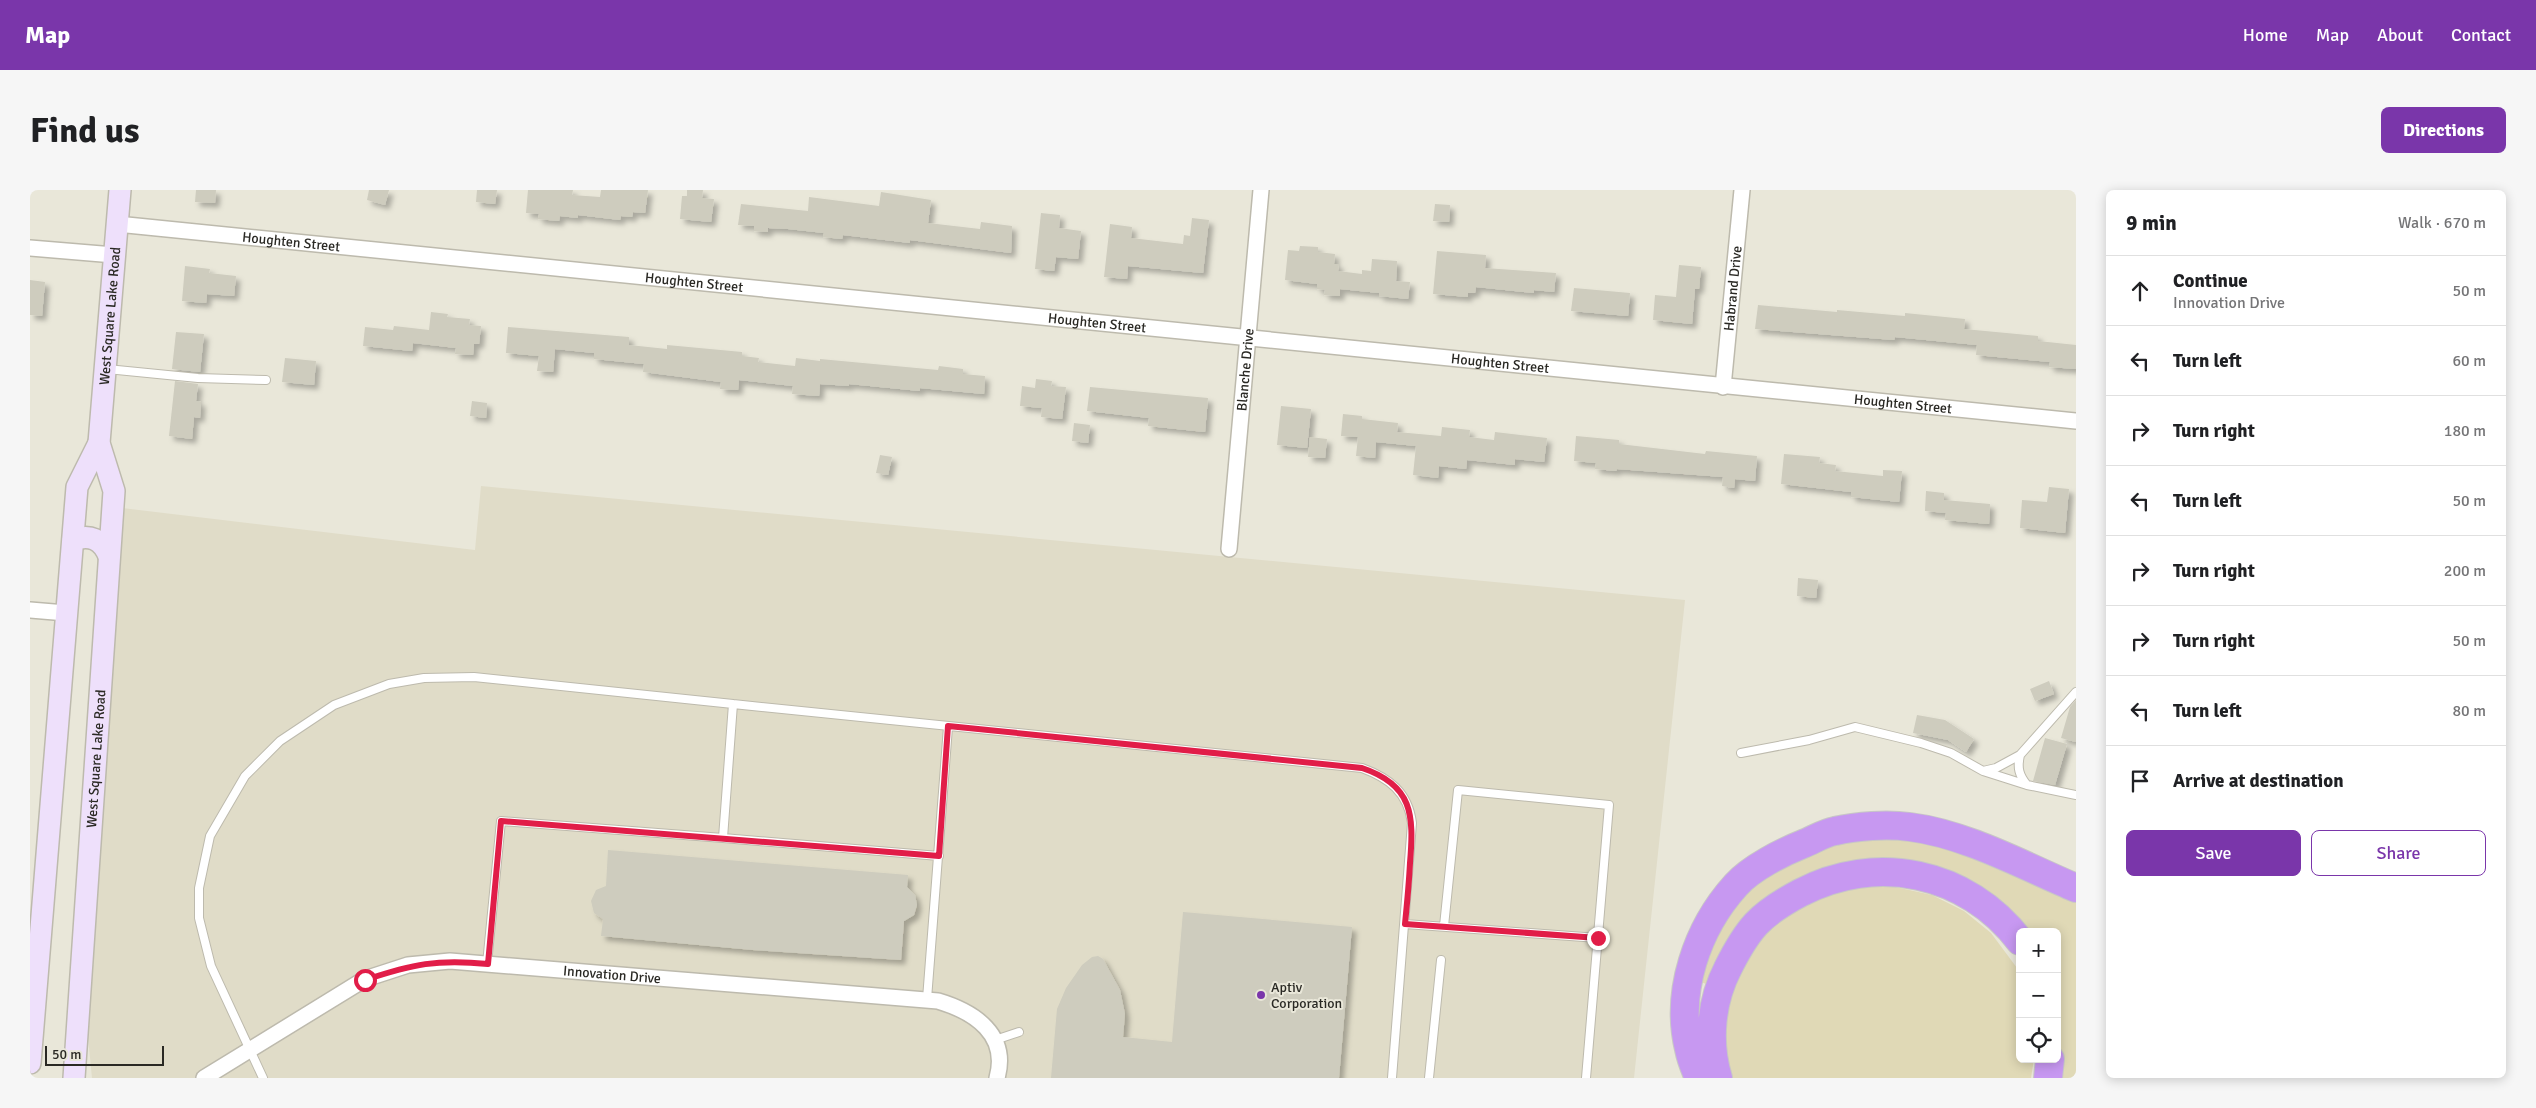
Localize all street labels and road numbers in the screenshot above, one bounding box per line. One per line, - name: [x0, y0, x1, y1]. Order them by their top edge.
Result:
- street label: Houghten Street: [241, 228, 341, 255]
- street label: Habrand Drive: [1720, 245, 1745, 332]
- street label: West Square Lake Road: [95, 246, 124, 386]
- street label: Houghten Street: [644, 269, 744, 295]
- street label: Houghten Street: [1047, 309, 1147, 336]
- street label: Blanche Drive: [1233, 328, 1257, 412]
- street label: Houghten Street: [1450, 350, 1550, 376]
- street label: Houghten Street: [1853, 390, 1953, 417]
- street label: West Square Lake Road: [83, 689, 109, 828]
- street label: Innovation Drive: [562, 962, 662, 987]

